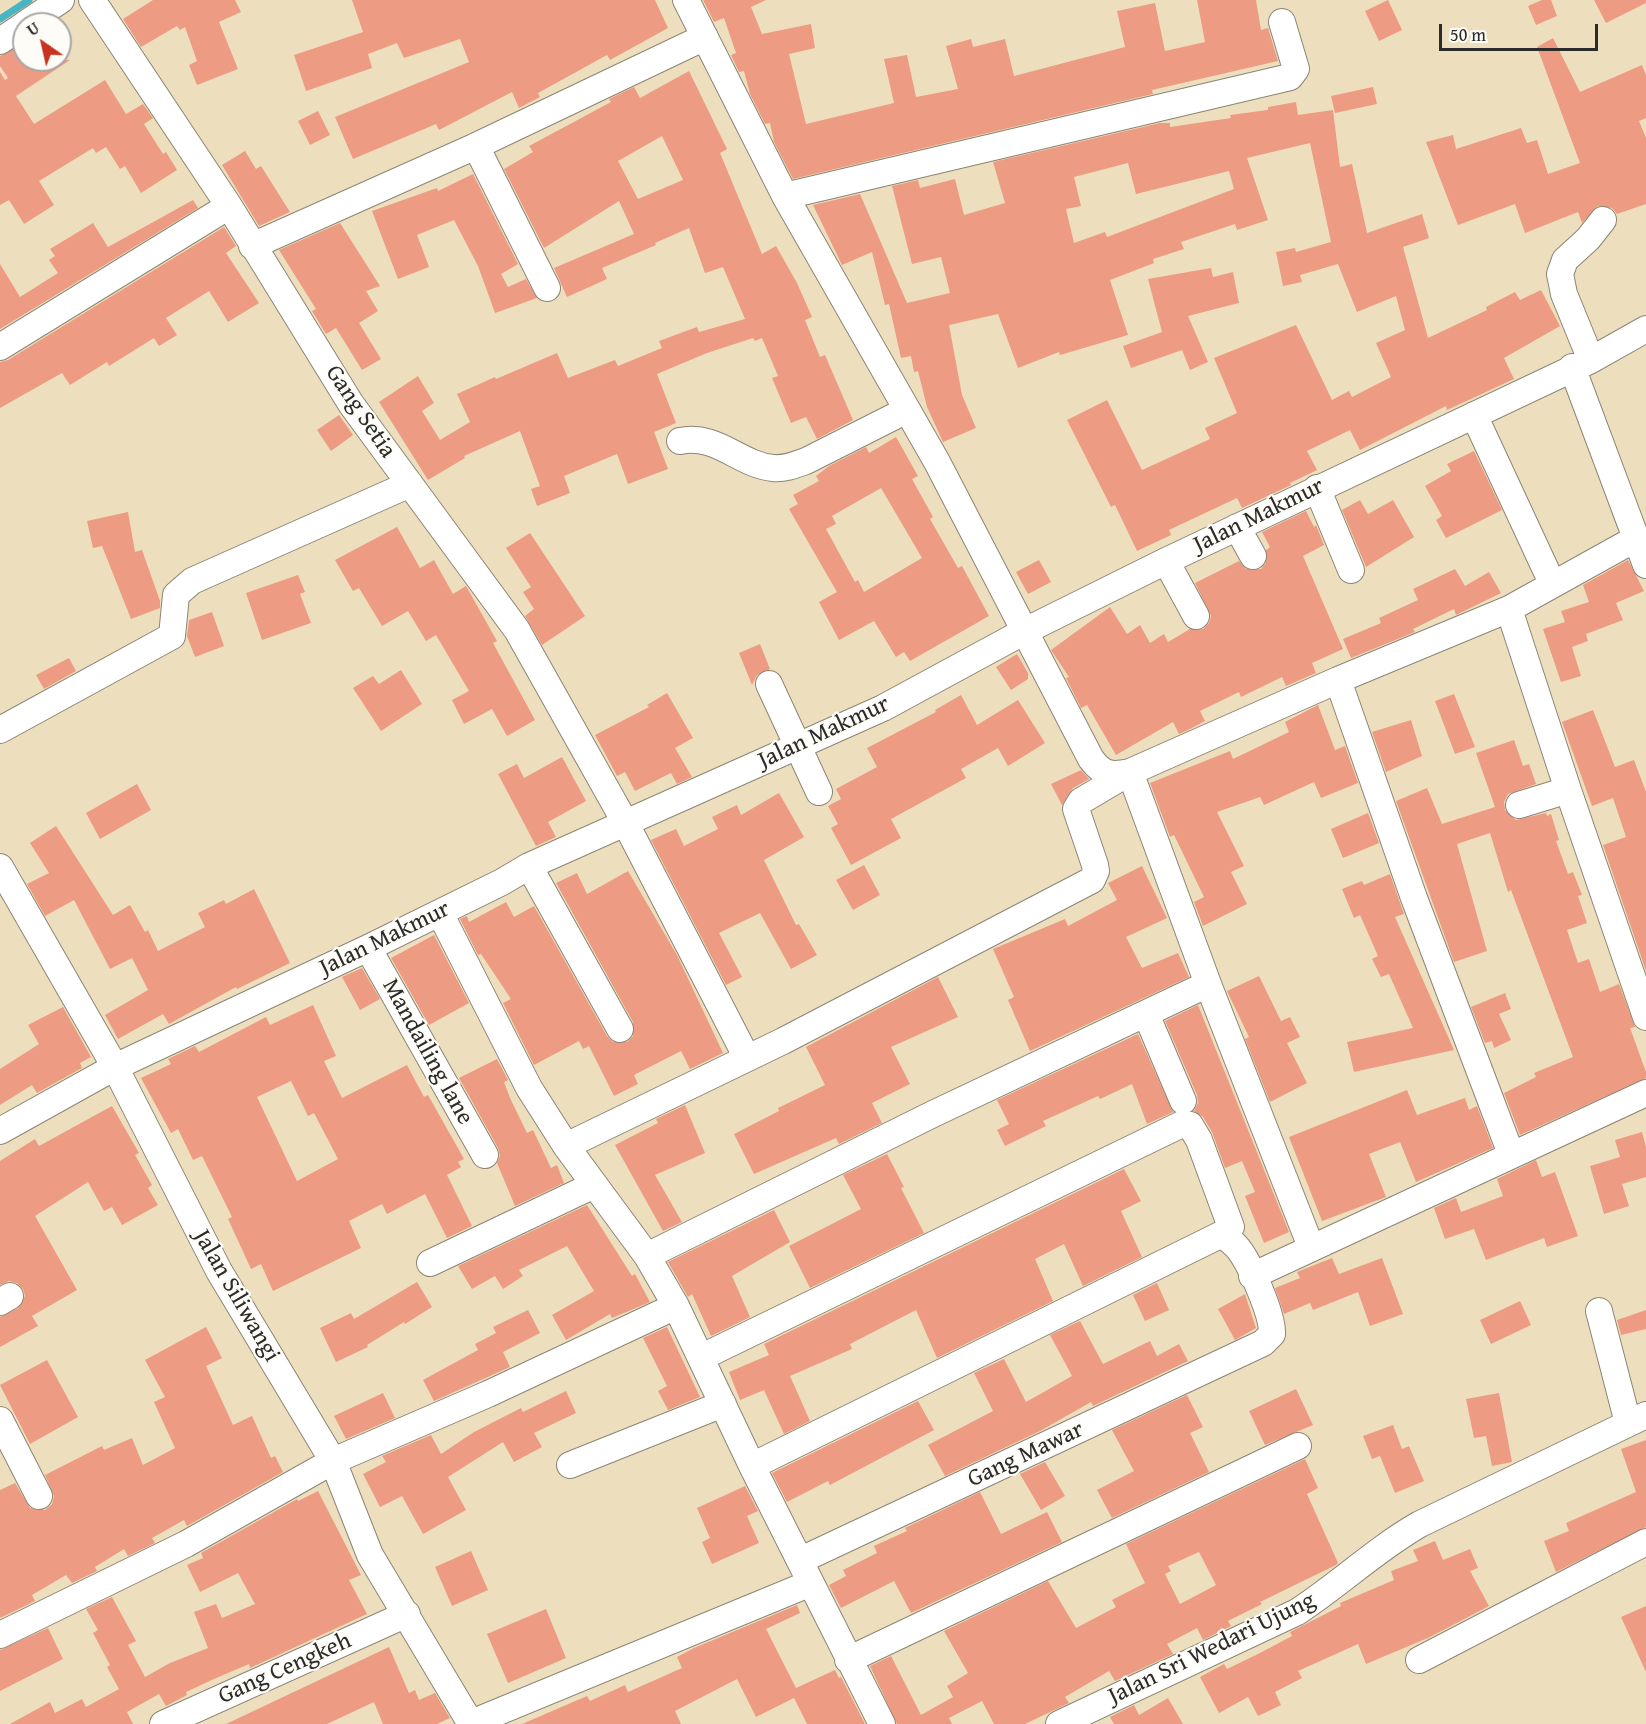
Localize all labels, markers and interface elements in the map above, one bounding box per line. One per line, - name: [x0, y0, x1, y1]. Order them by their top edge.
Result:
- north arrow: [12, 12, 72, 72]
- scale bar: [1442, 12, 1601, 50]
- text: U: [22, 16, 44, 42]
- text: 50 m: [1450, 21, 1486, 48]
- street label: Gang Setia: [319, 360, 401, 464]
- street label: Jalan Makmur: [1189, 472, 1329, 560]
- street label: Jalan Makmur: [754, 690, 894, 776]
- street label: Jalan Makmur: [315, 895, 455, 983]
- street label: Mandailing lane: [375, 974, 479, 1130]
- street label: Jalan Siliwangi: [187, 1225, 285, 1367]
- street label: Gang Mawar: [963, 1416, 1089, 1494]
- street label: Jalan Sri Wedari Ujung: [1104, 1586, 1320, 1712]
- street label: Gang Cengkeh: [214, 1627, 356, 1711]

